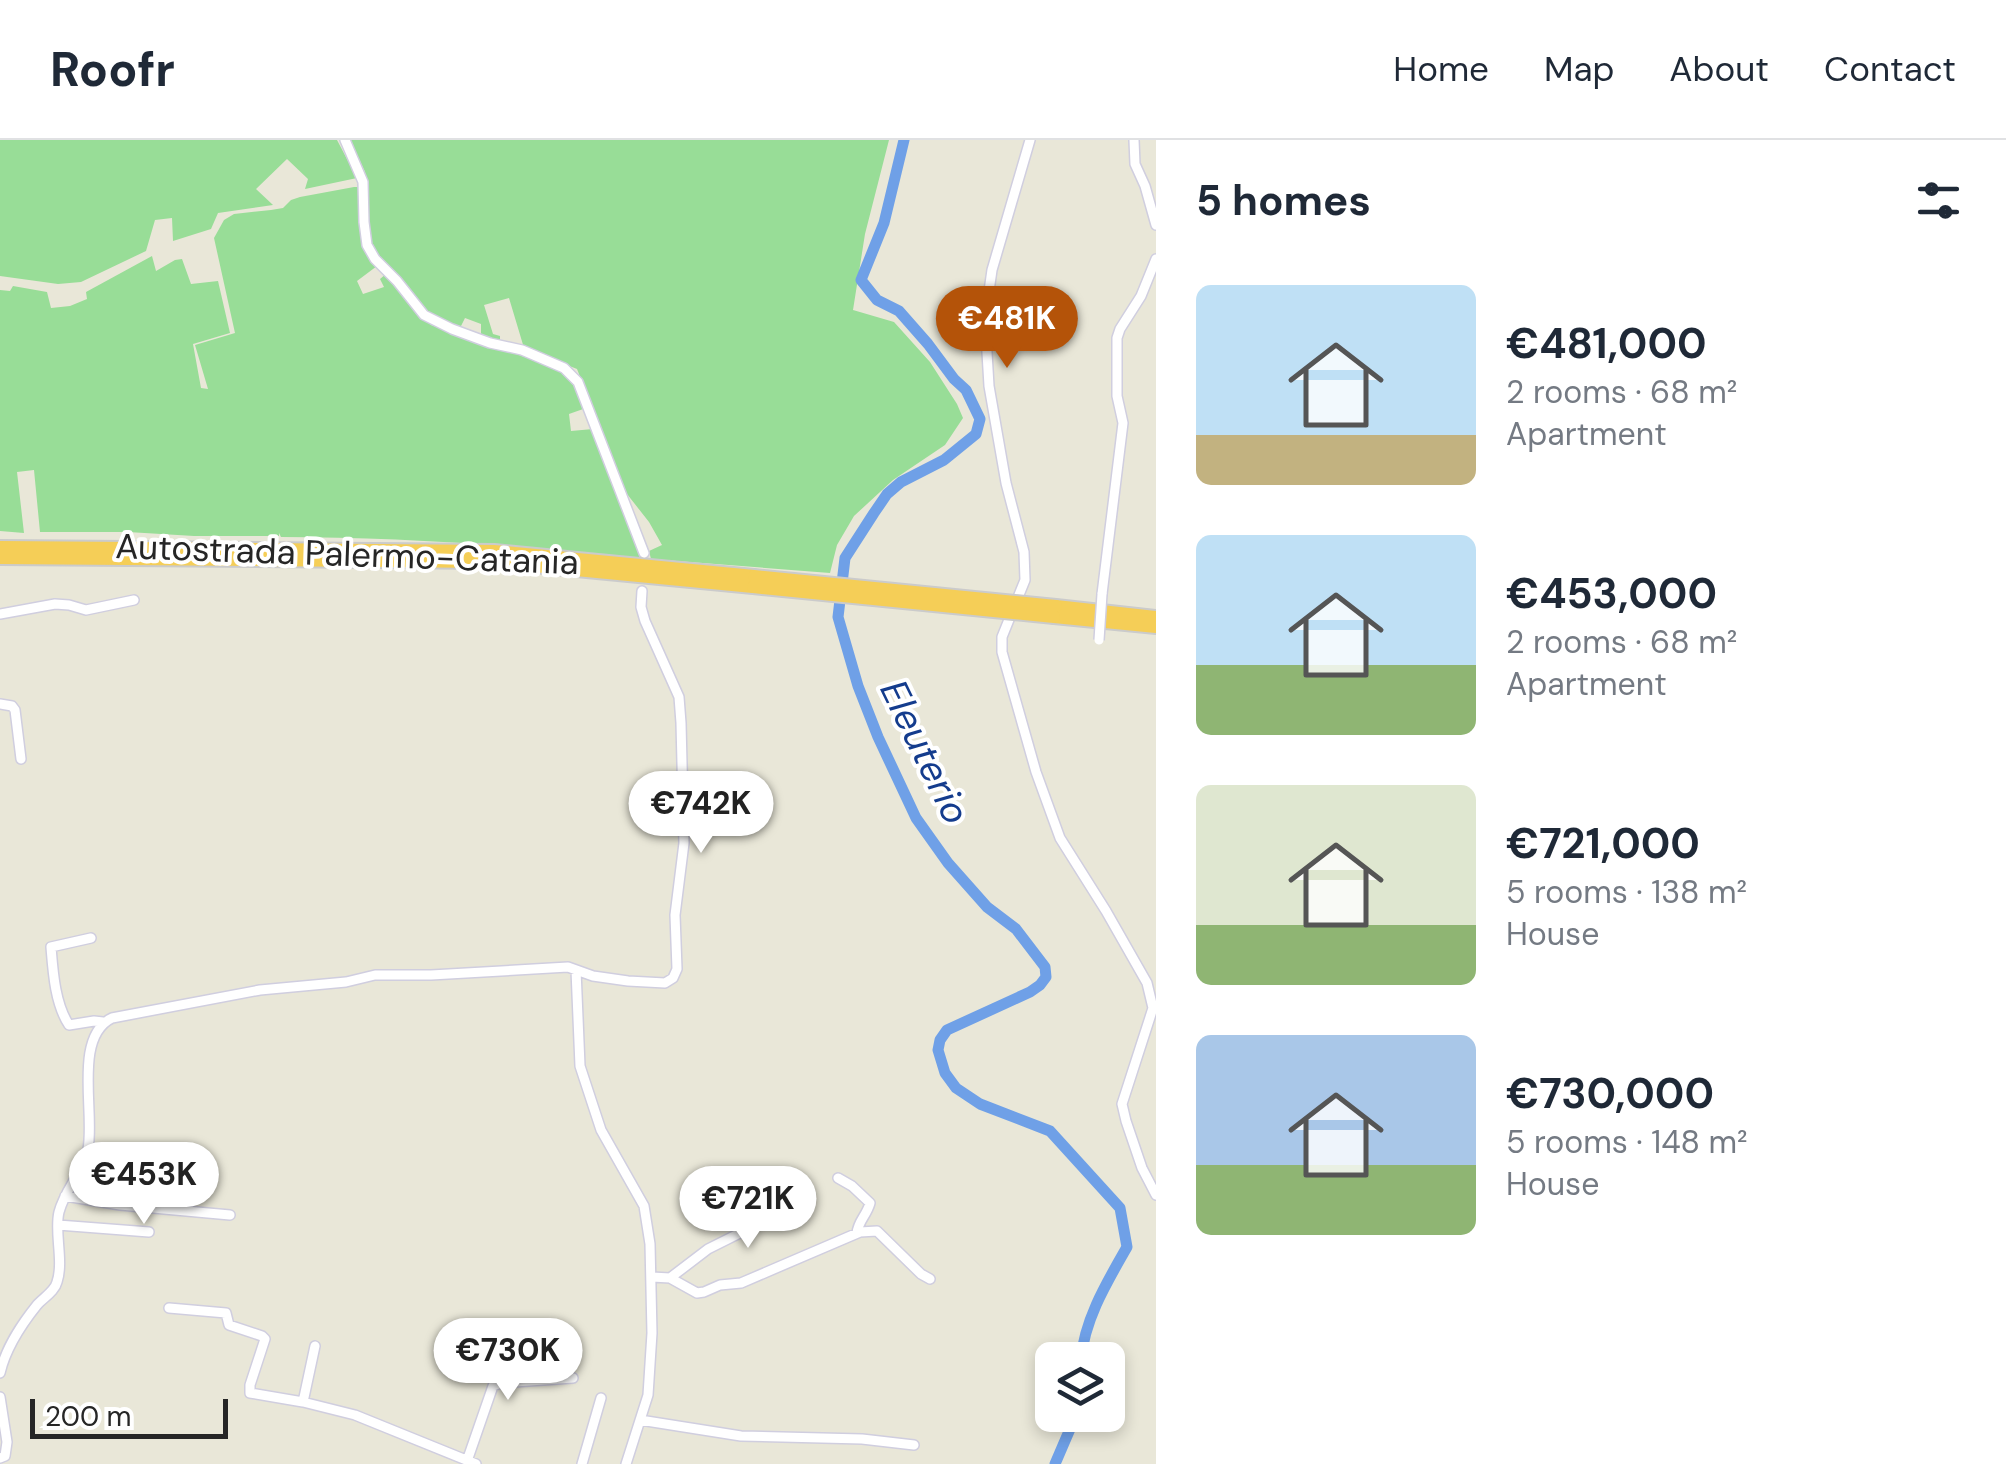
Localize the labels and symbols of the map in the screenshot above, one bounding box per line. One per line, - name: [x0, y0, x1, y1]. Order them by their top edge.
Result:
- pin: €481K: [937, 286, 1077, 371]
- street label: Autostrada Palermo-Catania: [114, 523, 580, 585]
- water label: Eleuterio: [869, 672, 981, 832]
- pin: €742K: [631, 771, 771, 856]
- pin: €453K: [74, 1142, 214, 1227]
- pin: €721K: [678, 1166, 818, 1251]
- pin: €730K: [438, 1318, 578, 1403]
- scale bar: [30, 1394, 228, 1438]

